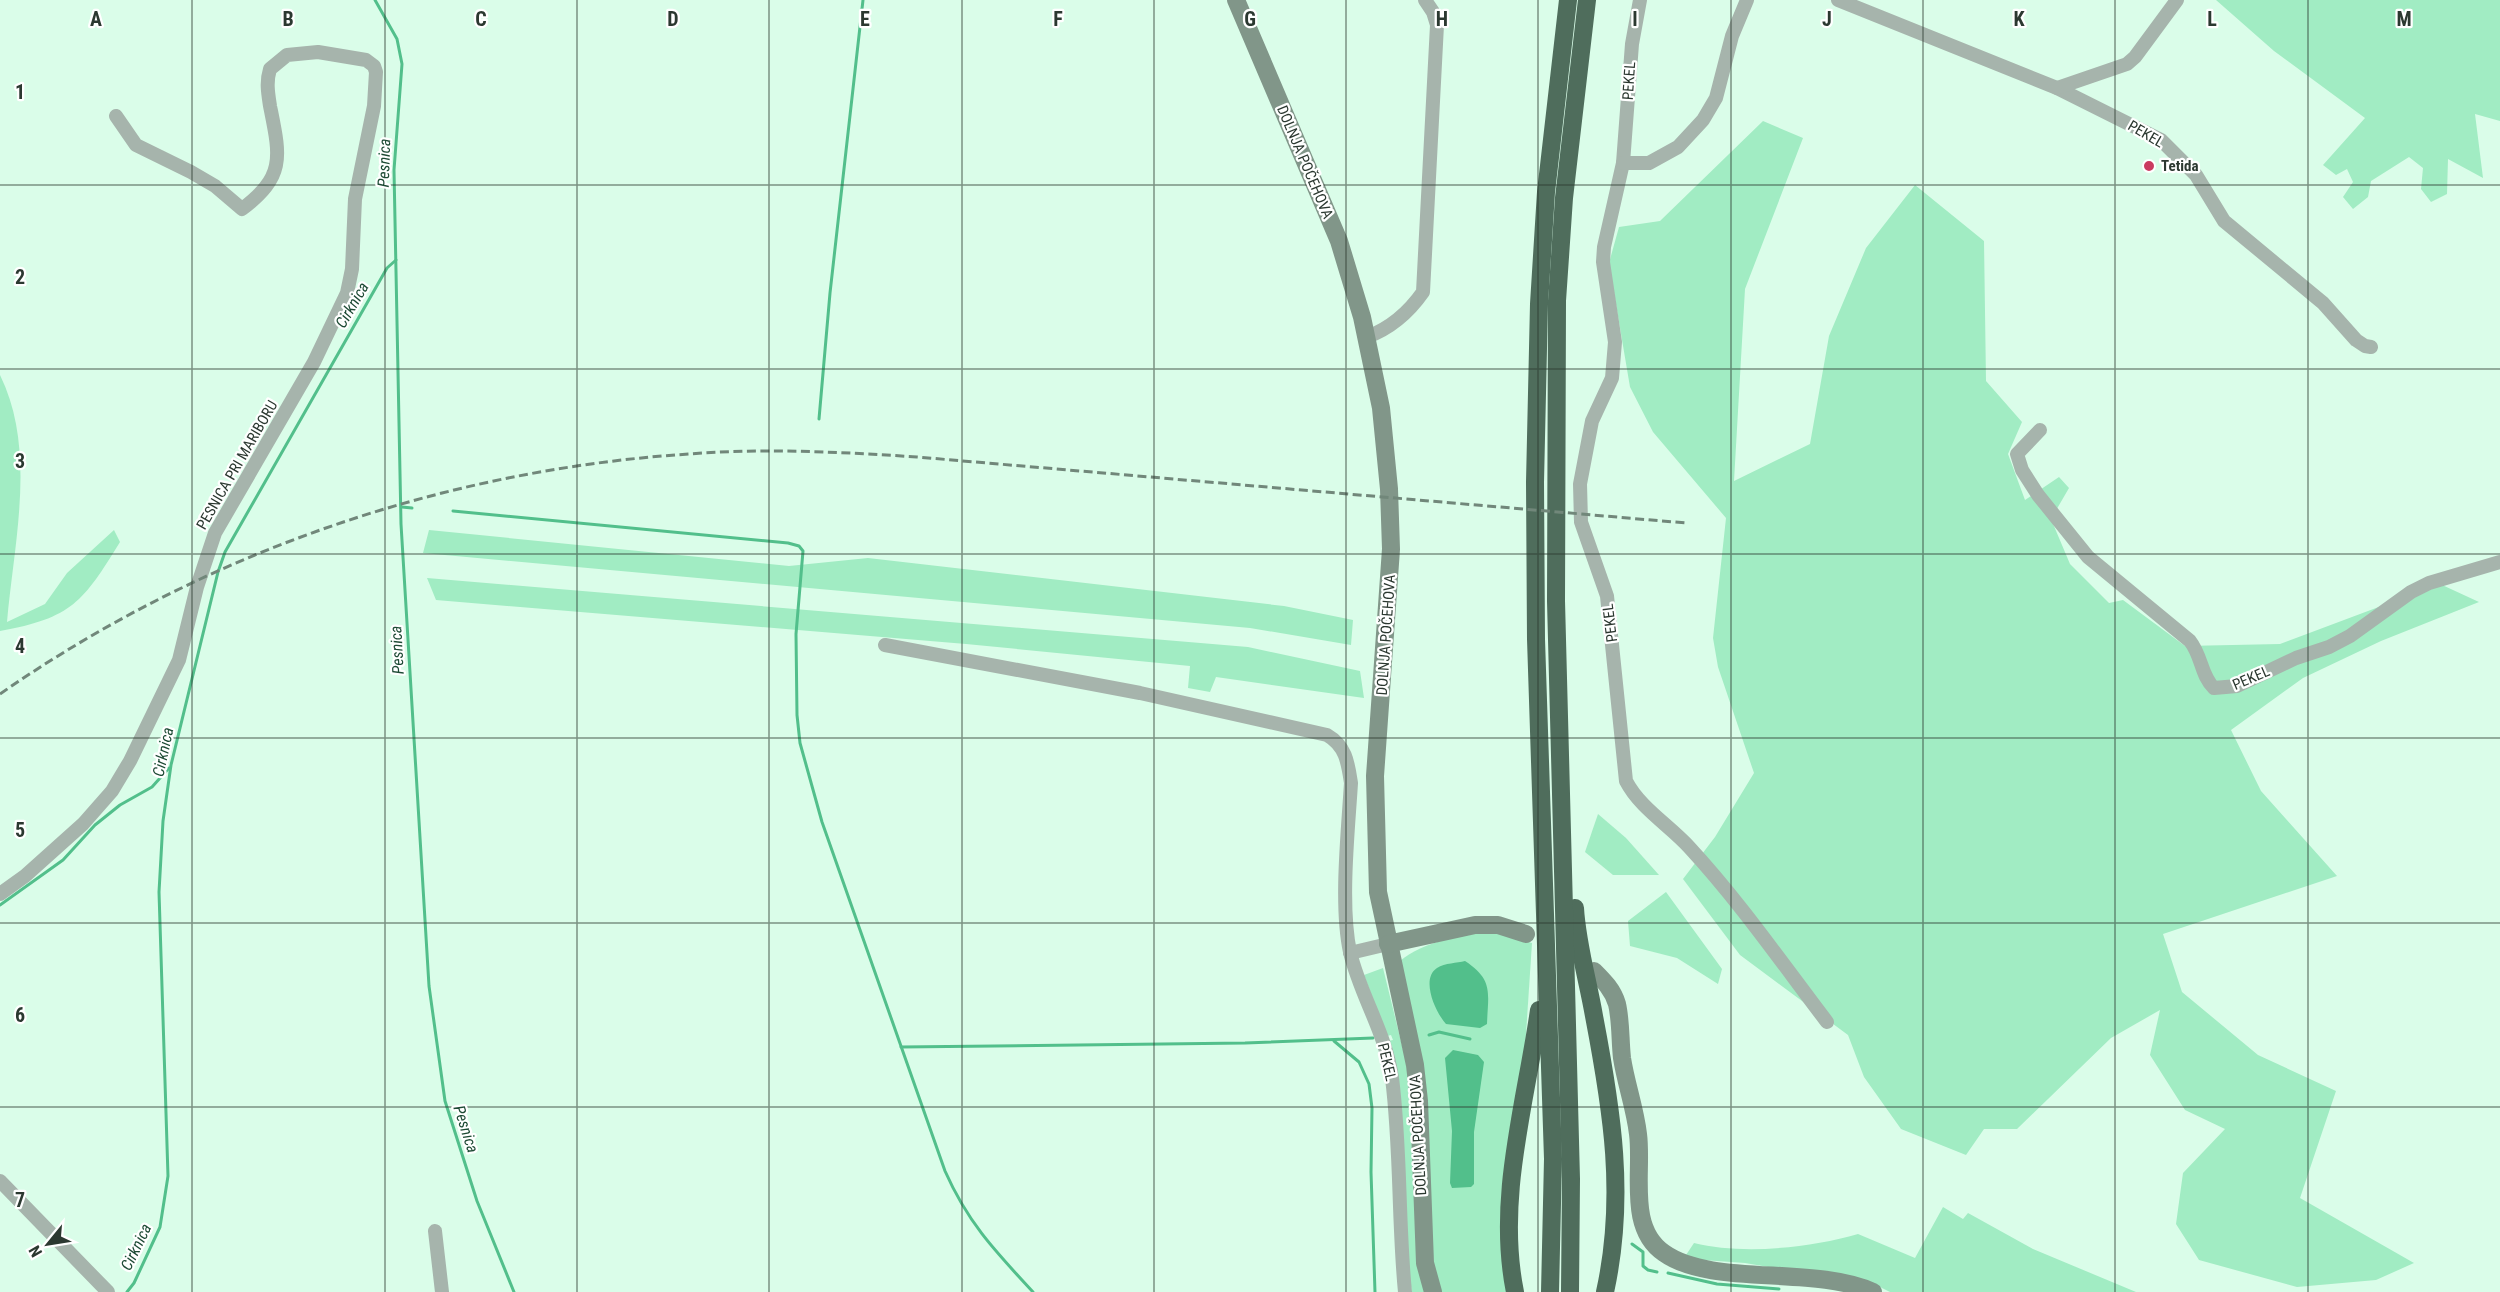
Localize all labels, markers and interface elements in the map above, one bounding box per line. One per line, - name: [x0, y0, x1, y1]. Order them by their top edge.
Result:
- text: A: [90, 7, 102, 31]
- text: B: [282, 7, 294, 31]
- text: C: [475, 7, 487, 31]
- text: D: [667, 7, 679, 31]
- text: E: [860, 7, 870, 31]
- text: F: [1053, 7, 1063, 31]
- text: G: [1244, 7, 1256, 31]
- text: H: [1436, 7, 1448, 31]
- text: I: [1632, 7, 1638, 31]
- text: J: [1822, 7, 1832, 31]
- text: K: [2013, 7, 2025, 31]
- text: L: [2207, 7, 2217, 31]
- text: M: [2396, 7, 2412, 31]
- street label: PEKEL: [1619, 61, 1639, 101]
- text: 1: [15, 80, 25, 104]
- street label: DOLNJA POČEHOVA: [1273, 103, 1337, 222]
- street label: PEKEL: [2125, 117, 2167, 151]
- water label: Pesnica: [374, 138, 394, 188]
- place label: Tetida: [2161, 157, 2199, 175]
- marker: Tetida: [2142, 159, 2156, 173]
- text: 2: [15, 265, 25, 289]
- water label: Cirknica: [331, 279, 373, 331]
- street label: PESNICA PRI MARIBORU: [193, 397, 281, 533]
- text: 3: [15, 449, 25, 473]
- street label: DOLNJA POČEHOVA: [1373, 574, 1399, 696]
- street label: PEKEL: [1599, 603, 1621, 643]
- water label: Pesnica: [386, 625, 408, 675]
- text: 4: [15, 634, 25, 658]
- street label: PEKEL: [2230, 662, 2272, 694]
- water label: Cirknica: [149, 726, 177, 778]
- text: 5: [15, 818, 25, 842]
- text: 6: [15, 1003, 25, 1027]
- street label: PEKEL: [1374, 1041, 1400, 1083]
- street label: DOLNJA POČEHOVA: [1406, 1074, 1430, 1196]
- water label: Pesnica: [449, 1103, 483, 1155]
- text: 7: [15, 1188, 25, 1212]
- north arrow: [18, 1214, 78, 1274]
- water label: Cirknica: [117, 1220, 155, 1274]
- text: N: [25, 1242, 46, 1260]

